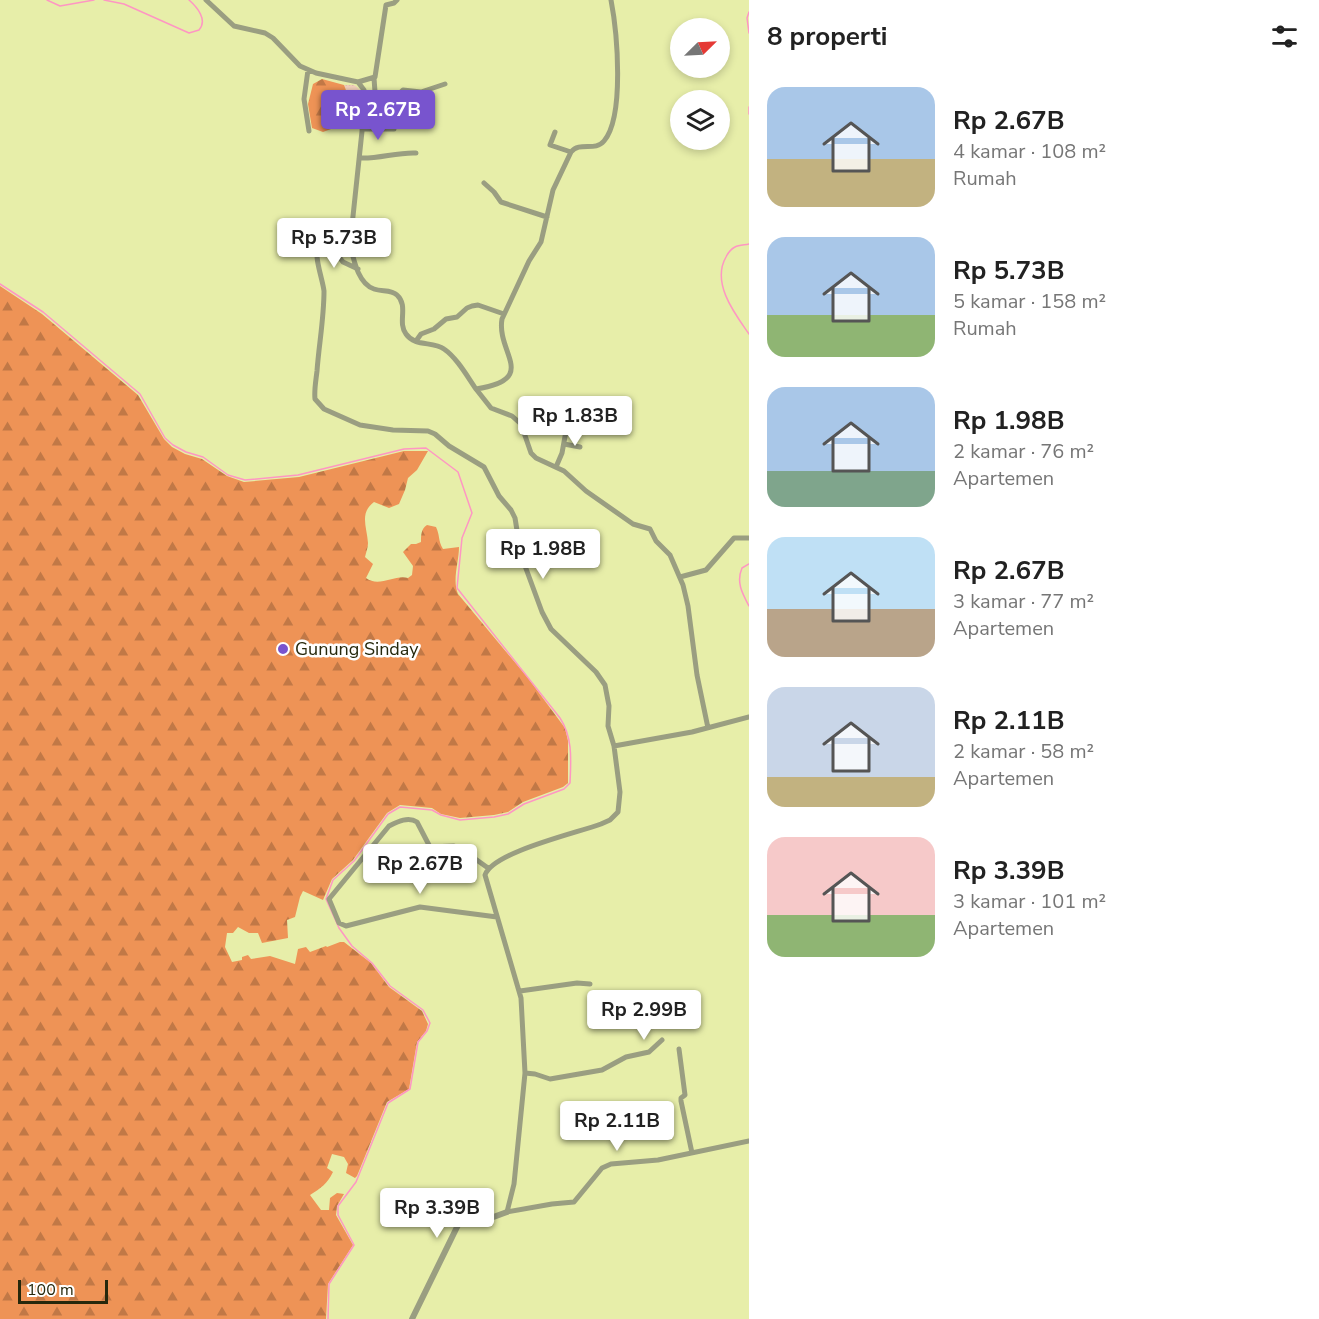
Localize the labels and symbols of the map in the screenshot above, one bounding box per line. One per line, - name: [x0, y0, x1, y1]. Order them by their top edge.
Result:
- north arrow: [670, 18, 730, 78]
- pin: Rp 2.67B: [316, 90, 440, 141]
- pin: Rp 5.73B: [272, 218, 396, 269]
- pin: Rp 1.83B: [513, 396, 637, 447]
- pin: Rp 1.98B: [481, 529, 605, 580]
- place label: Gunung Sinday: [295, 637, 419, 661]
- marker: Gunung Sinday: [276, 642, 290, 656]
- pin: Rp 2.67B: [358, 844, 482, 895]
- pin: Rp 2.99B: [582, 990, 706, 1041]
- pin: Rp 2.11B: [555, 1101, 679, 1152]
- pin: Rp 3.39B: [375, 1188, 499, 1239]
- scale bar: [18, 1277, 108, 1304]

